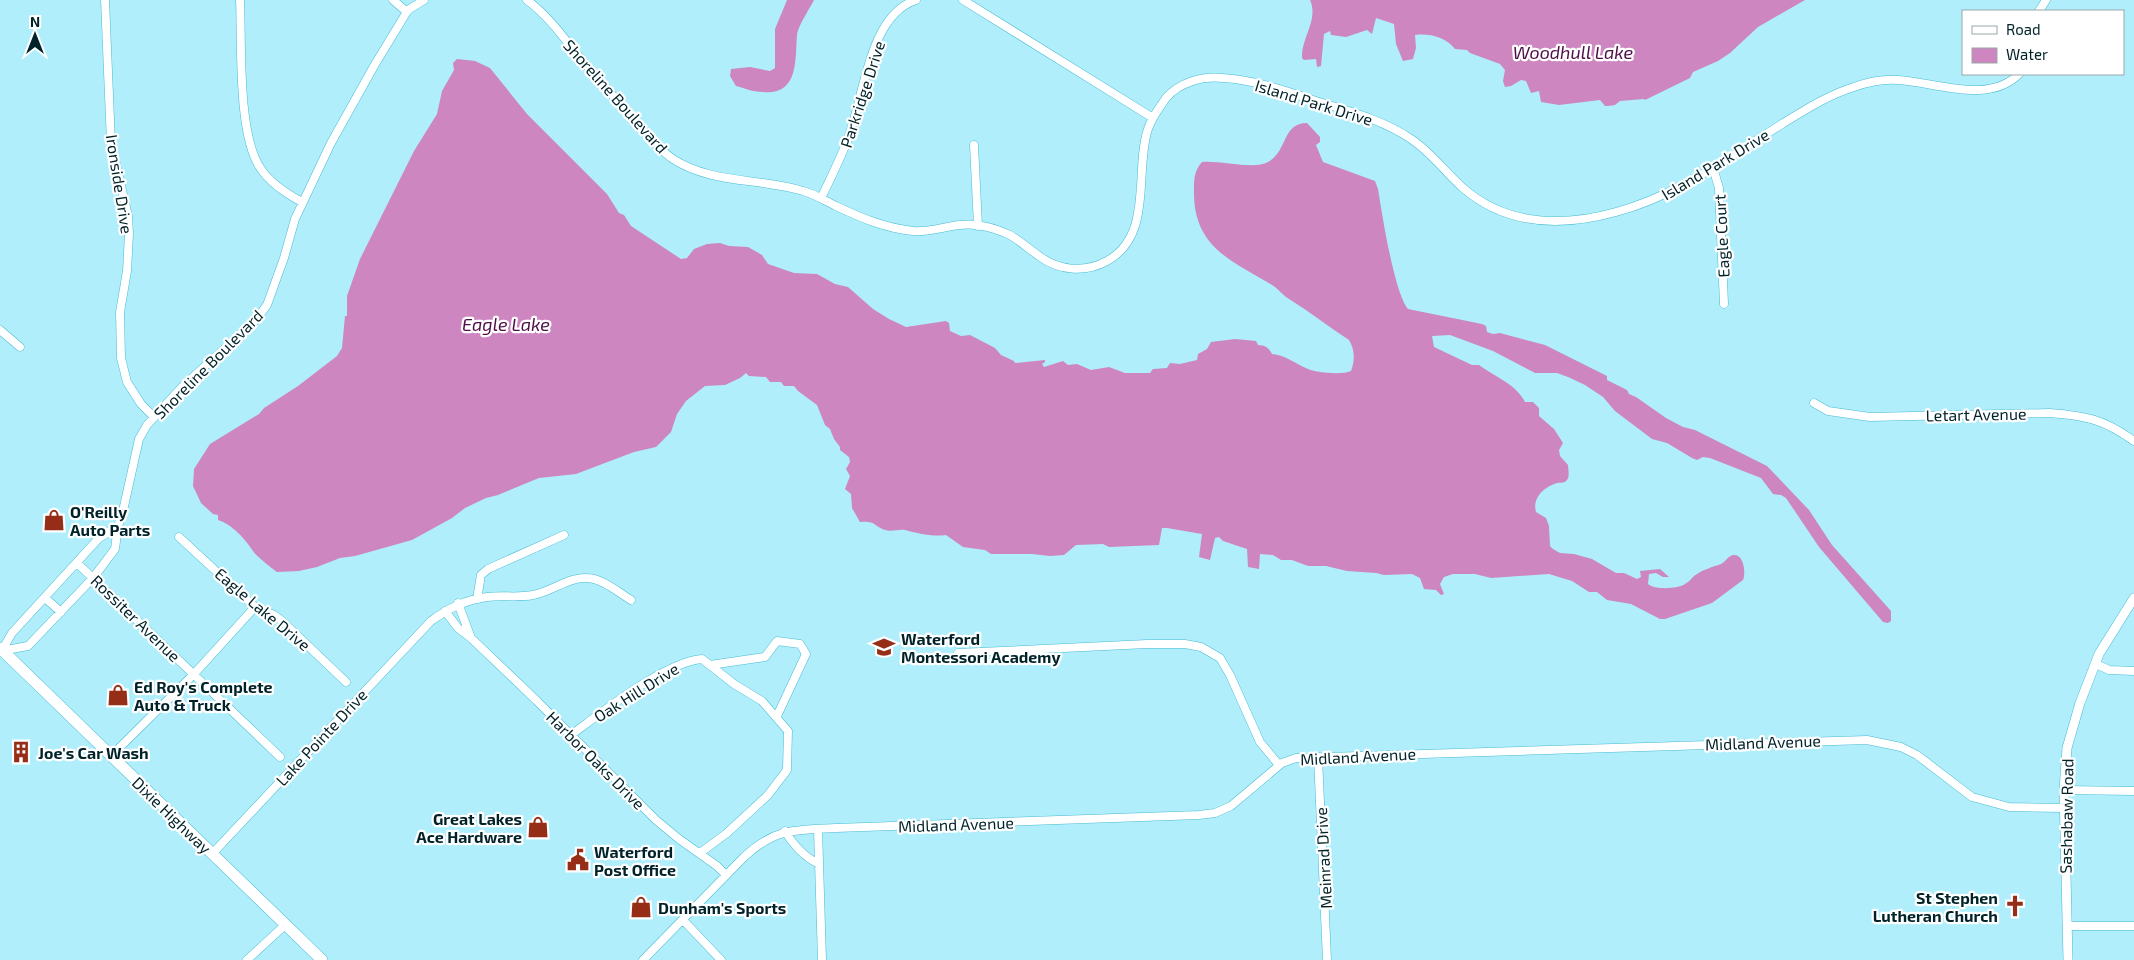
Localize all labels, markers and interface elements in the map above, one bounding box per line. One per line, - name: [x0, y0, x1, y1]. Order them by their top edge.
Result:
- north arrow: [10, 10, 60, 60]
- legend: [1962, 10, 2124, 75]
- text: N: [30, 13, 40, 30]
- text: Road: [2006, 20, 2041, 38]
- street label: Shoreline Boulevard: [560, 35, 672, 157]
- street label: Parkridge Drive: [836, 38, 888, 150]
- water label: Woodhull Lake: [1513, 41, 1634, 63]
- text: Water: [2006, 45, 2048, 63]
- street label: Island Park Drive: [1253, 75, 1375, 129]
- street label: Island Park Drive: [1658, 124, 1772, 204]
- street label: Ironside Drive: [103, 133, 137, 235]
- street label: Eagle Court: [1709, 194, 1733, 278]
- street label: Shoreline Boulevard: [150, 306, 266, 422]
- water label: Eagle Lake: [462, 313, 550, 335]
- street label: Letart Avenue: [1925, 404, 2027, 424]
- place label: O'Reilly Auto Parts: [70, 502, 150, 539]
- shop icon: O'Reilly Auto Parts: [41, 507, 67, 533]
- street label: Eagle Lake Drive: [211, 564, 315, 654]
- street label: Rossiter Avenue: [87, 571, 185, 665]
- place label: Waterford Montessori Academy: [901, 629, 1060, 667]
- school or university icon: Waterford Montessori Academy: [871, 634, 897, 660]
- street label: Oak Hill Drive: [590, 658, 682, 726]
- place label: Ed Roy's Complete Auto & Truck: [134, 677, 273, 714]
- shop icon: Ed Roy's Complete Auto & Truck: [105, 682, 131, 708]
- street label: Lake Pointe Drive: [271, 685, 371, 789]
- street label: Harbor Oaks Drive: [543, 707, 649, 813]
- street label: Midland Avenue: [1705, 730, 1821, 754]
- building icon: Joe's Car Wash: [8, 739, 34, 765]
- place label: Joe's Car Wash: [38, 743, 149, 762]
- street label: Midland Avenue: [1300, 743, 1416, 769]
- street label: Sashabaw Road: [2055, 758, 2077, 874]
- street label: Dixie Highway: [129, 773, 216, 858]
- street label: Meinrad Drive: [1311, 807, 1335, 909]
- place label: Great Lakes Ace Hardware: [416, 809, 522, 846]
- street label: Midland Avenue: [898, 812, 1014, 836]
- shop icon: Great Lakes Ace Hardware: [525, 814, 551, 840]
- place label: Waterford Post Office: [594, 842, 676, 879]
- public building icon: Waterford Post Office: [565, 847, 591, 873]
- place label: St Stephen Lutheran Church: [1873, 888, 1998, 925]
- church icon: St Stephen Lutheran Church: [2002, 893, 2028, 919]
- shop icon: Dunham's Sports: [628, 894, 654, 920]
- place label: Dunham's Sports: [658, 898, 786, 917]

